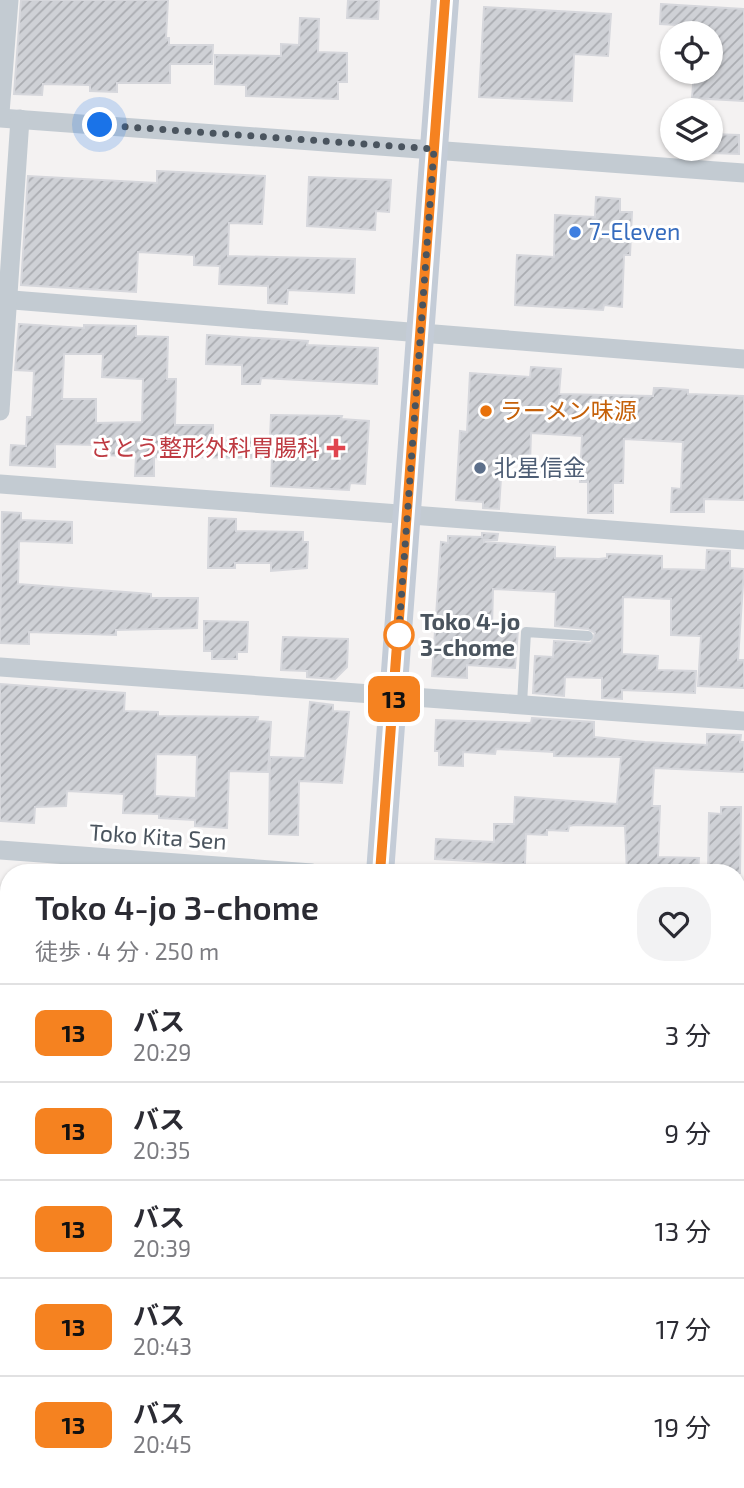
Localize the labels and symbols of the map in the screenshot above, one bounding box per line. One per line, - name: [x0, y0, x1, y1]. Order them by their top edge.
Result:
- your location: [82, 107, 117, 142]
- place label: 7-Eleven: [589, 217, 680, 245]
- marker: 7-Eleven: [567, 224, 583, 240]
- place label: ラーメン味源: [500, 396, 637, 424]
- marker: ラーメン味源: [478, 403, 494, 419]
- place label: さとう整形外科胃腸科: [90, 433, 320, 461]
- marker: さとう整形外科胃腸科: [326, 438, 346, 458]
- place label: 北星信金: [494, 453, 586, 481]
- marker: 北星信金: [472, 460, 488, 476]
- place label: Toko 4-jo 3-chome: [420, 607, 520, 661]
- marker: Toko 4-jo 3-chome: [384, 620, 414, 650]
- line badge: 13: [362, 676, 426, 722]
- street label: Toko Kita Sen: [88, 817, 228, 855]

